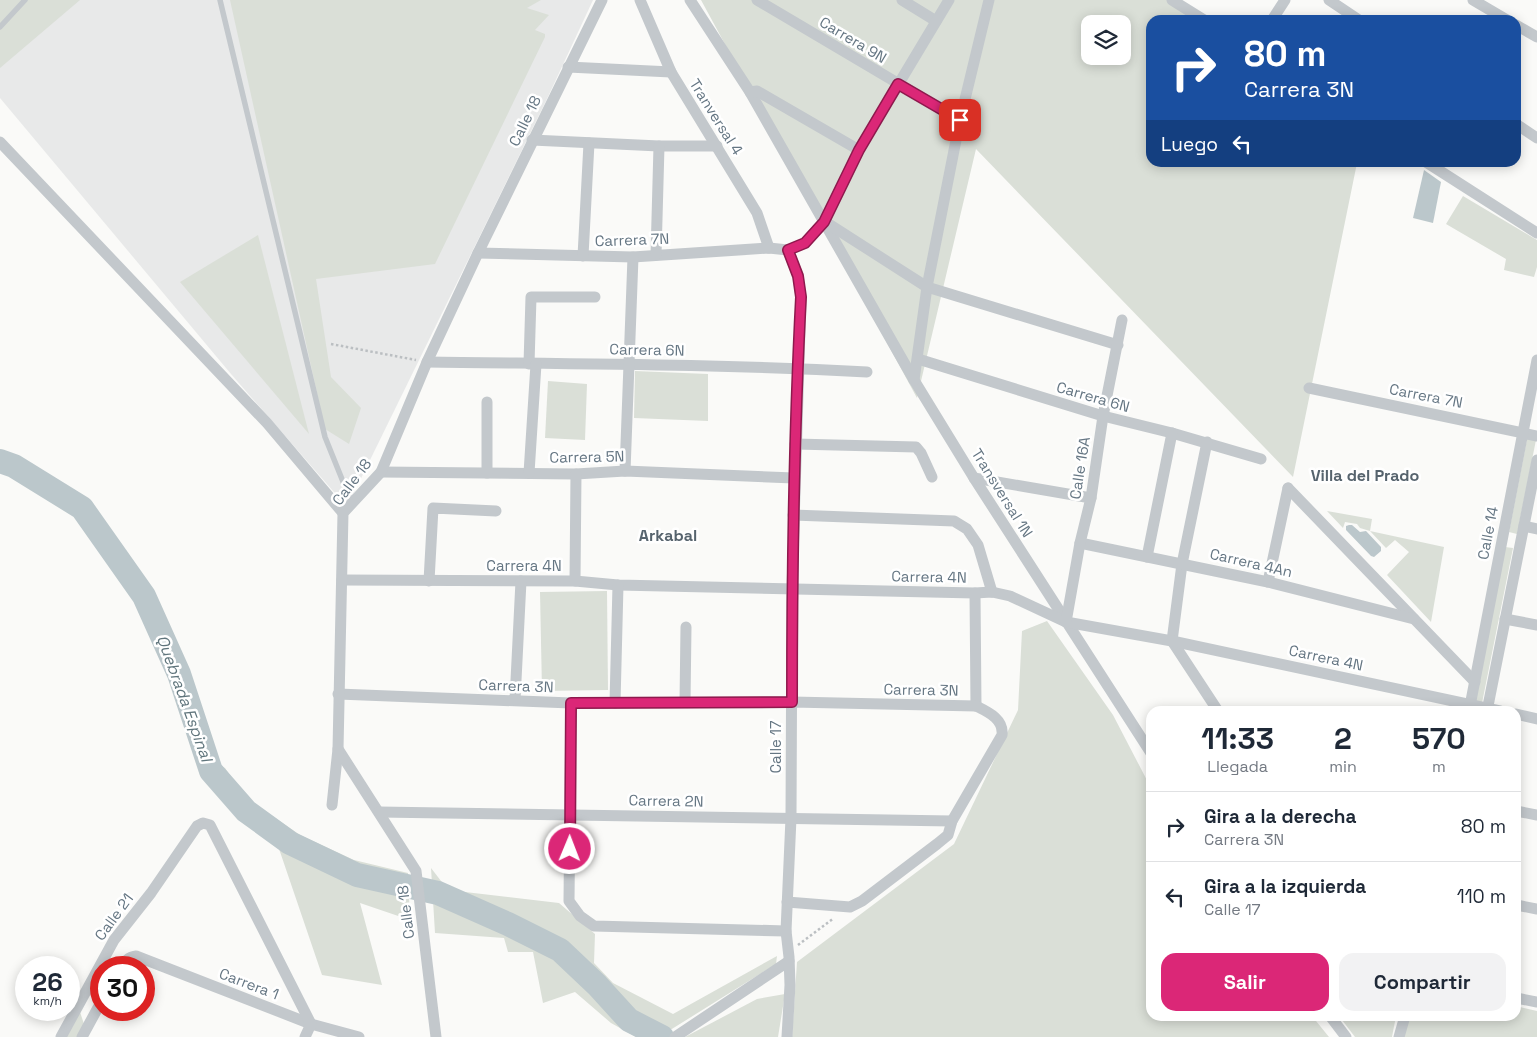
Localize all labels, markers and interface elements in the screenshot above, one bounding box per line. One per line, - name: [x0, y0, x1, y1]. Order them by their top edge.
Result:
- street label: Carrera 9N: [816, 12, 890, 67]
- map controls: [1081, 15, 1131, 65]
- button: layers: [1081, 15, 1131, 65]
- text: 80 m: [1244, 32, 1326, 76]
- icon: right: [1161, 35, 1226, 100]
- street label: Tranversal 4: [686, 75, 747, 158]
- text: Carrera 3N: [1244, 75, 1354, 103]
- street label: Calle 18: [504, 92, 545, 149]
- pin: [939, 99, 981, 141]
- icon: arrive: [946, 106, 974, 134]
- icon: left: [1228, 130, 1256, 158]
- text: Luego: [1161, 132, 1218, 157]
- street label: Carrera 7N: [594, 229, 670, 250]
- street label: Carrera 6N: [609, 339, 685, 360]
- street label: Carrera 6N: [1054, 377, 1132, 416]
- street label: Carrera 7N: [1388, 379, 1464, 412]
- street label: Calle 16A: [1065, 435, 1094, 501]
- street label: Transversal 1N: [968, 445, 1037, 541]
- street label: Carrera 5N: [549, 446, 625, 467]
- street label: Calle 18: [328, 454, 375, 509]
- district label: Villa del Prado: [1311, 465, 1420, 486]
- street label: Calle 14: [1473, 505, 1502, 561]
- district label: Arkabal: [639, 525, 697, 546]
- street label: Carrera 4An: [1208, 544, 1294, 581]
- street label: Carrera 4N: [486, 556, 562, 575]
- street label: Carrera 4N: [891, 566, 967, 587]
- water label: Quebrada Espinal: [152, 632, 218, 766]
- street label: Carrera 4N: [1287, 640, 1365, 675]
- street label: Carrera 3N: [478, 675, 554, 696]
- street label: Carrera 3N: [883, 679, 959, 700]
- text: 11:33: [1201, 719, 1274, 758]
- text: 2: [1334, 719, 1352, 758]
- text: 570: [1412, 719, 1466, 758]
- street label: Calle 17: [766, 720, 785, 774]
- text: Llegada: [1207, 756, 1268, 777]
- text: min: [1329, 756, 1357, 777]
- text: m: [1432, 756, 1446, 777]
- street label: Carrera 2N: [628, 790, 704, 811]
- text: Gira a la derecha: [1204, 804, 1356, 829]
- icon: right: [1161, 813, 1189, 841]
- text: 80 m: [1461, 814, 1506, 839]
- position arrow: [543, 822, 595, 874]
- text: Carrera 3N: [1204, 829, 1284, 850]
- text: Gira a la izquierda: [1204, 874, 1366, 899]
- icon: left: [1161, 883, 1189, 911]
- street label: Calle 18: [393, 884, 418, 940]
- text: 110 m: [1457, 884, 1506, 909]
- street label: Calle 21: [90, 889, 137, 944]
- text: Calle 17: [1204, 899, 1261, 920]
- button: Salir: [1161, 953, 1329, 1011]
- button: Compartir: [1339, 953, 1506, 1011]
- speed limit sign: 30: [90, 956, 155, 1021]
- street label: Carrera 1: [217, 963, 282, 1004]
- text: 26: [32, 966, 63, 998]
- text: km/h: [33, 993, 62, 1009]

